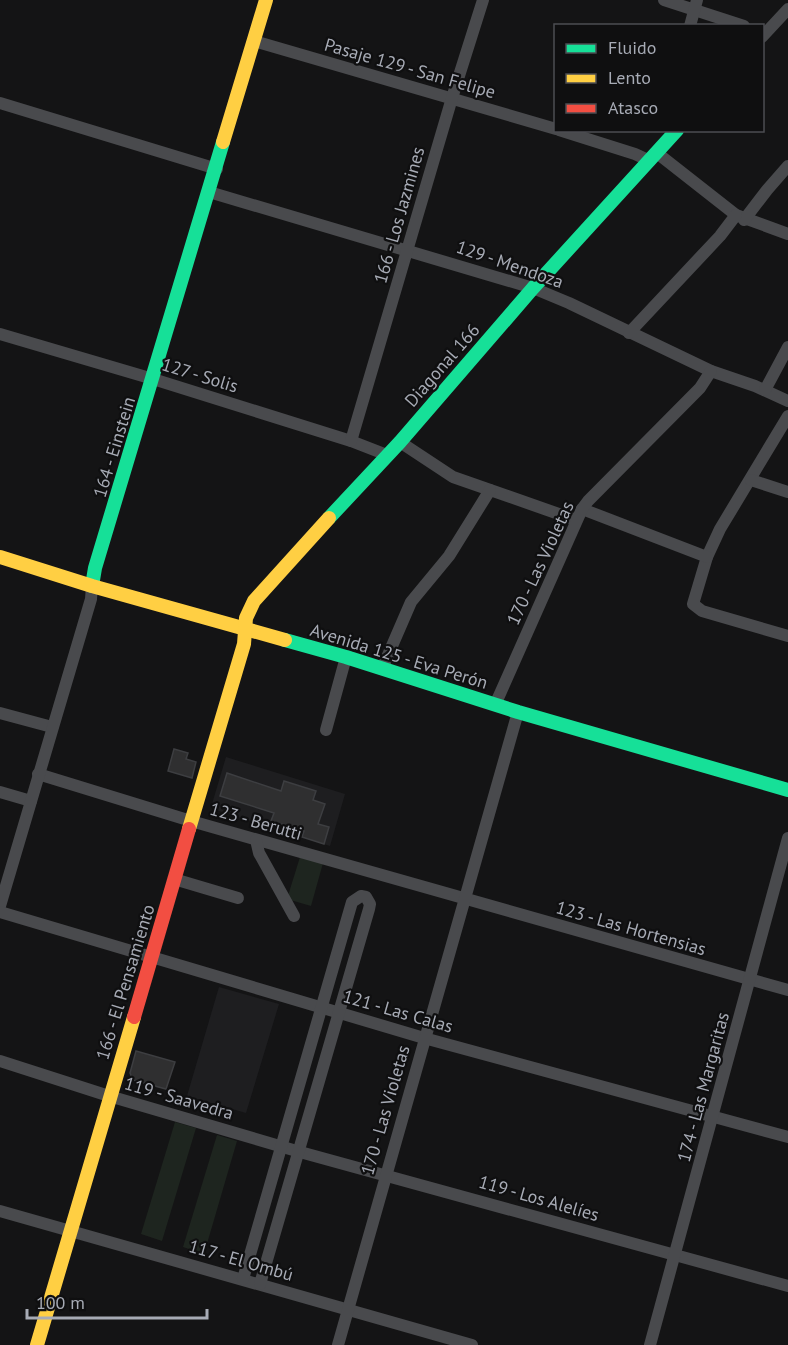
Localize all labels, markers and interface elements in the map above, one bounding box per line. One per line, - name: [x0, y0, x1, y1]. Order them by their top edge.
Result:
- legend: [554, 24, 764, 132]
- street label: Pasaje 129 - San Felipe: [322, 33, 498, 103]
- text: Fluido: [608, 36, 656, 59]
- text: Lento: [608, 66, 651, 89]
- text: Atasco: [608, 96, 658, 119]
- street label: 166 - Los Jazmines: [368, 144, 430, 286]
- street label: 129 - Mendoza: [453, 235, 567, 293]
- street label: Diagonal 166: [399, 319, 485, 411]
- street label: 127 - Solis: [159, 353, 241, 397]
- street label: 164 - Einstein: [88, 394, 140, 500]
- street label: 170 - Las Violetas: [501, 497, 579, 629]
- street label: Avenida 125 - Eva Perón: [307, 618, 491, 694]
- street label: 123 - Berutti: [207, 797, 305, 845]
- street label: 123 - Las Hortensias: [553, 896, 709, 960]
- street label: 166 - El Pensamiento: [90, 902, 160, 1062]
- street label: 121 - Las Calas: [340, 984, 456, 1038]
- street label: 174 - Las Margaritas: [672, 1009, 734, 1165]
- street label: 170 - Las Violetas: [355, 1042, 415, 1178]
- street label: 119 - Saavedra: [122, 1071, 236, 1125]
- street label: 119 - Los Alelíes: [476, 1170, 602, 1226]
- street label: 117 - El Ombú: [186, 1234, 296, 1286]
- scale bar: [27, 1282, 207, 1320]
- text: 100 m: [36, 1291, 85, 1314]

